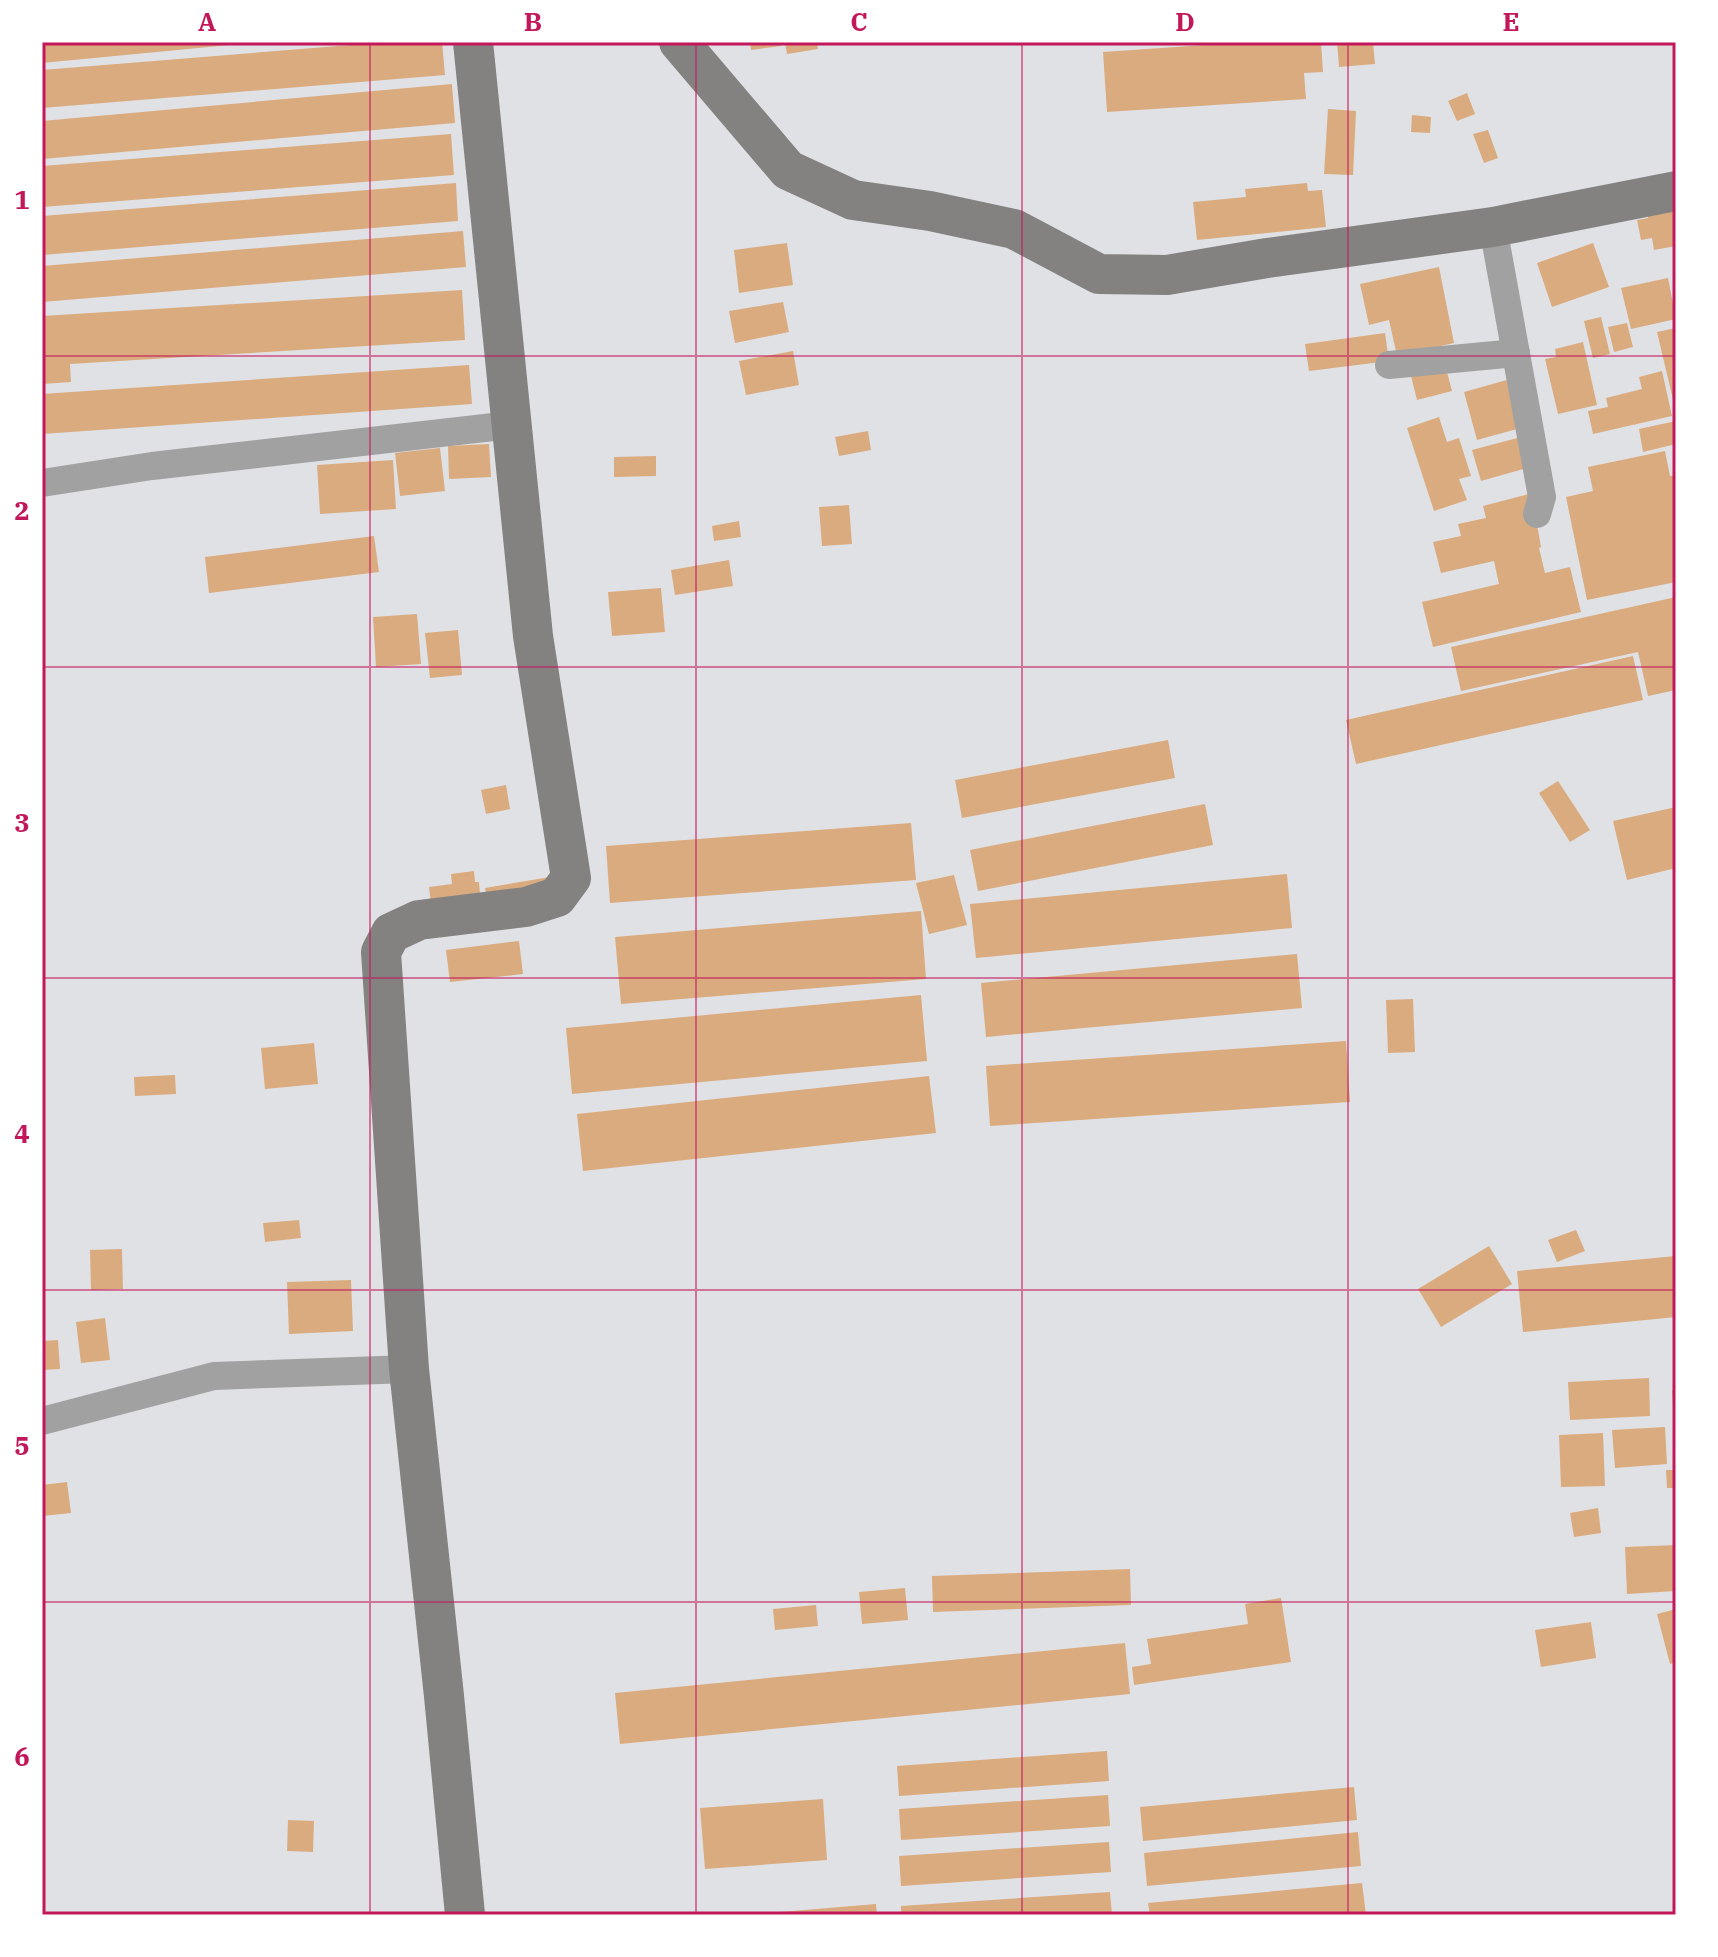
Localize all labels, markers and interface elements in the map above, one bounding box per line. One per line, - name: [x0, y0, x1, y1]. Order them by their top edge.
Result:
- text: A: [198, 4, 216, 38]
- text: B: [524, 4, 542, 38]
- text: C: [850, 4, 868, 38]
- text: D: [1175, 4, 1195, 38]
- text: E: [1502, 4, 1520, 38]
- text: 1: [14, 182, 30, 216]
- text: 2: [14, 493, 30, 527]
- text: 3: [14, 805, 30, 839]
- text: 4: [14, 1116, 30, 1150]
- text: 5: [14, 1428, 30, 1462]
- text: 6: [14, 1739, 30, 1773]

